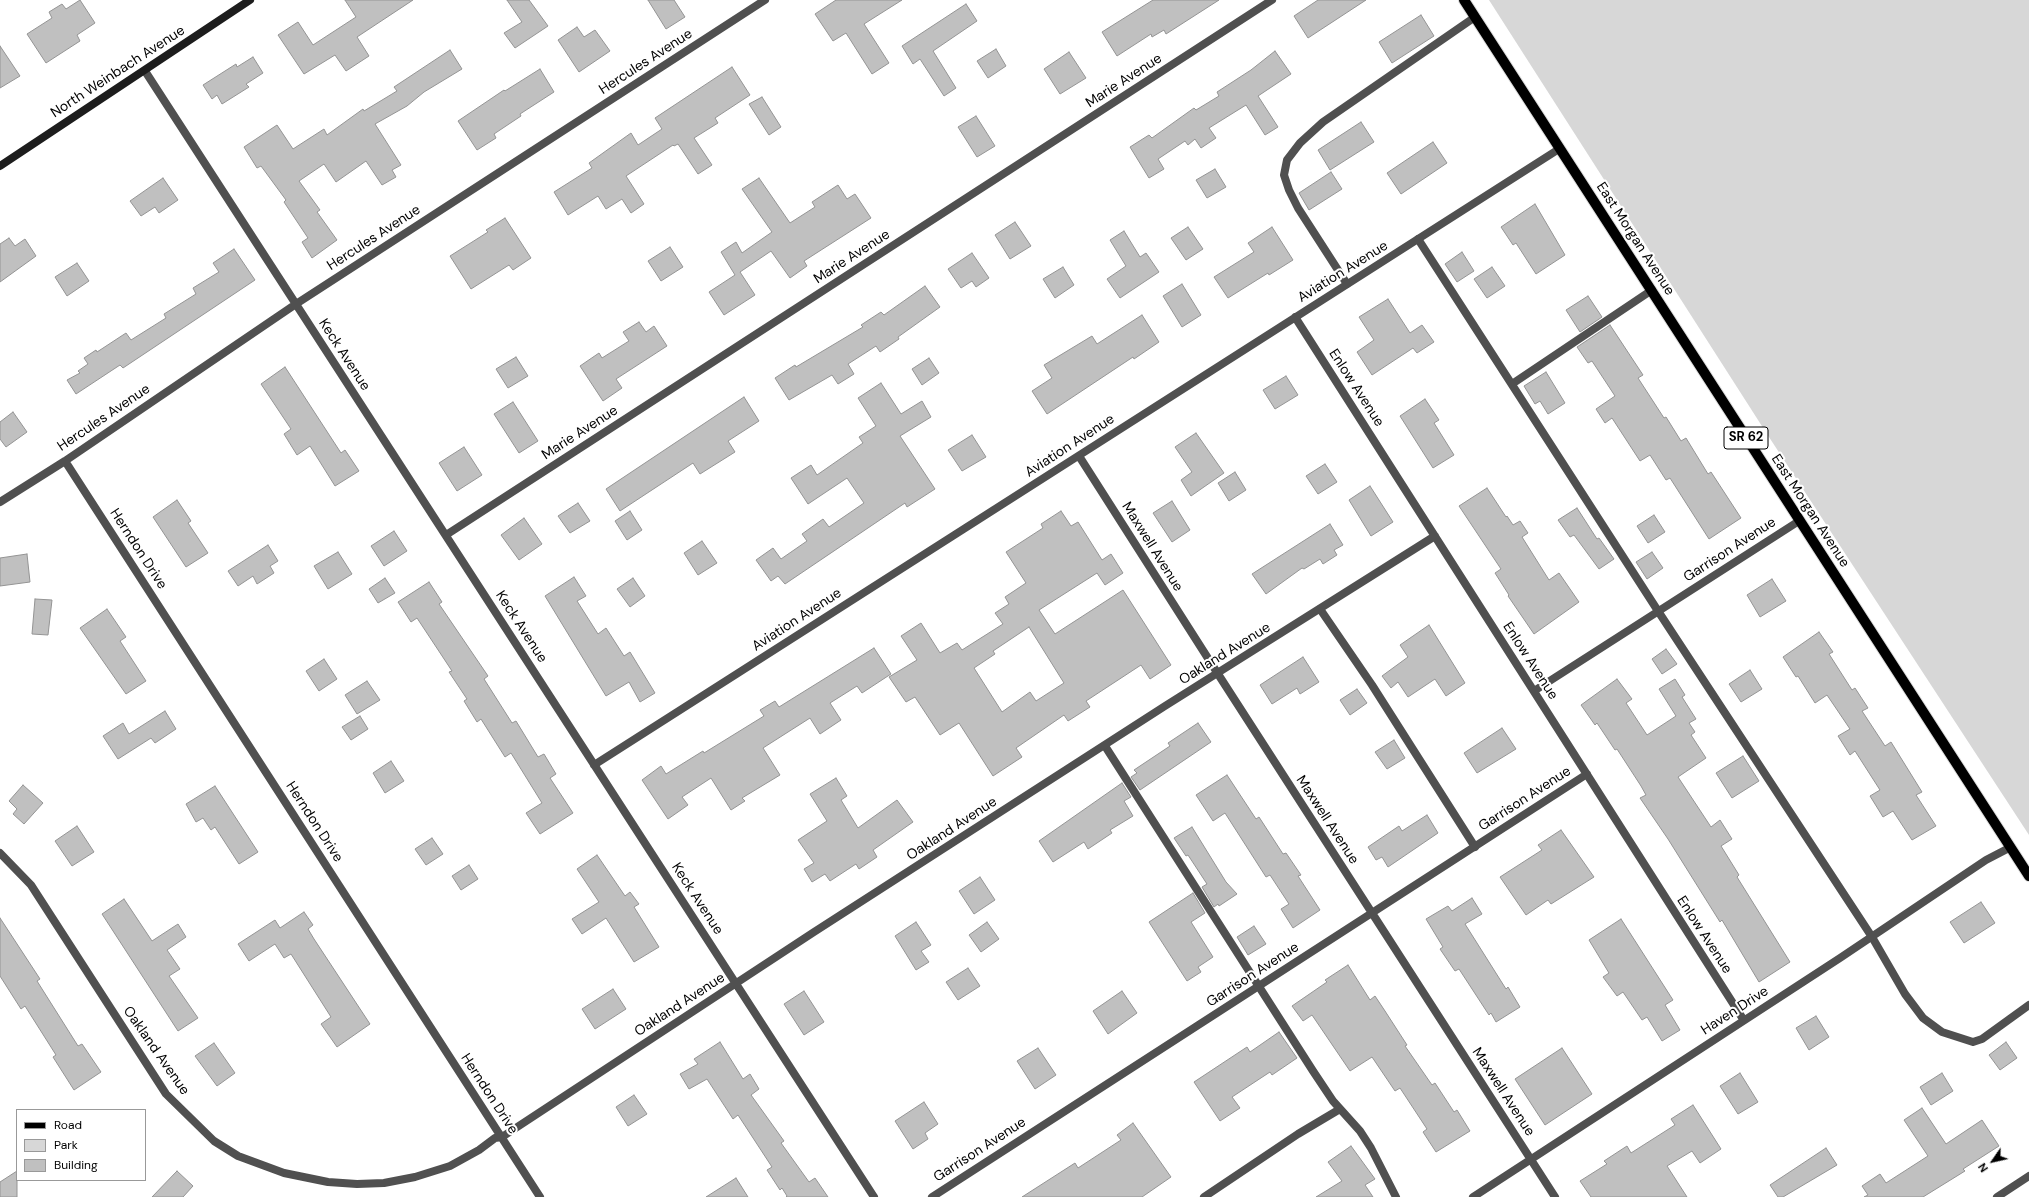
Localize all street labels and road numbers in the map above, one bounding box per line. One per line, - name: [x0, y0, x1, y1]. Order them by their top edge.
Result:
- street label: North Weinbach Avenue: [48, 22, 188, 122]
- street label: Hercules Avenue: [596, 26, 696, 98]
- street label: Marie Avenue: [1083, 50, 1165, 112]
- street label: East Morgan Avenue: [1592, 179, 1678, 299]
- street label: Hercules Avenue: [324, 202, 424, 274]
- street label: Marie Avenue: [811, 226, 893, 288]
- street label: Aviation Avenue: [1295, 238, 1391, 306]
- street label: Keck Avenue: [315, 316, 373, 394]
- street label: Enlow Avenue: [1325, 346, 1387, 430]
- street label: Hercules Avenue: [55, 381, 153, 455]
- street label: Marie Avenue: [539, 402, 621, 464]
- street label: Aviation Avenue: [1022, 411, 1118, 481]
- road number: SR 62: [1724, 427, 1768, 449]
- street label: East Morgan Avenue: [1767, 451, 1853, 571]
- street label: Maxwell Avenue: [1118, 499, 1186, 595]
- street label: Herndon Drive: [106, 506, 170, 592]
- street label: Garrison Avenue: [1681, 514, 1779, 586]
- street label: Aviation Avenue: [749, 585, 845, 655]
- street label: Keck Avenue: [492, 588, 550, 666]
- street label: Oakland Avenue: [1176, 619, 1274, 689]
- street label: Enlow Avenue: [1499, 619, 1561, 703]
- street label: Garrison Avenue: [1476, 763, 1574, 835]
- street label: Maxwell Avenue: [1292, 773, 1362, 867]
- street label: Herndon Drive: [282, 779, 346, 865]
- street label: Oakland Avenue: [904, 794, 1000, 864]
- street label: Keck Avenue: [668, 860, 726, 938]
- street label: Enlow Avenue: [1673, 893, 1735, 977]
- street label: Garrison Avenue: [1204, 939, 1302, 1011]
- street label: Oakland Avenue: [632, 970, 728, 1040]
- street label: Haven Drive: [1698, 983, 1772, 1039]
- street label: Oakland Avenue: [119, 1003, 193, 1099]
- street label: Maxwell Avenue: [1468, 1045, 1538, 1139]
- street label: Herndon Drive: [457, 1051, 521, 1137]
- street label: Garrison Avenue: [931, 1114, 1029, 1186]

